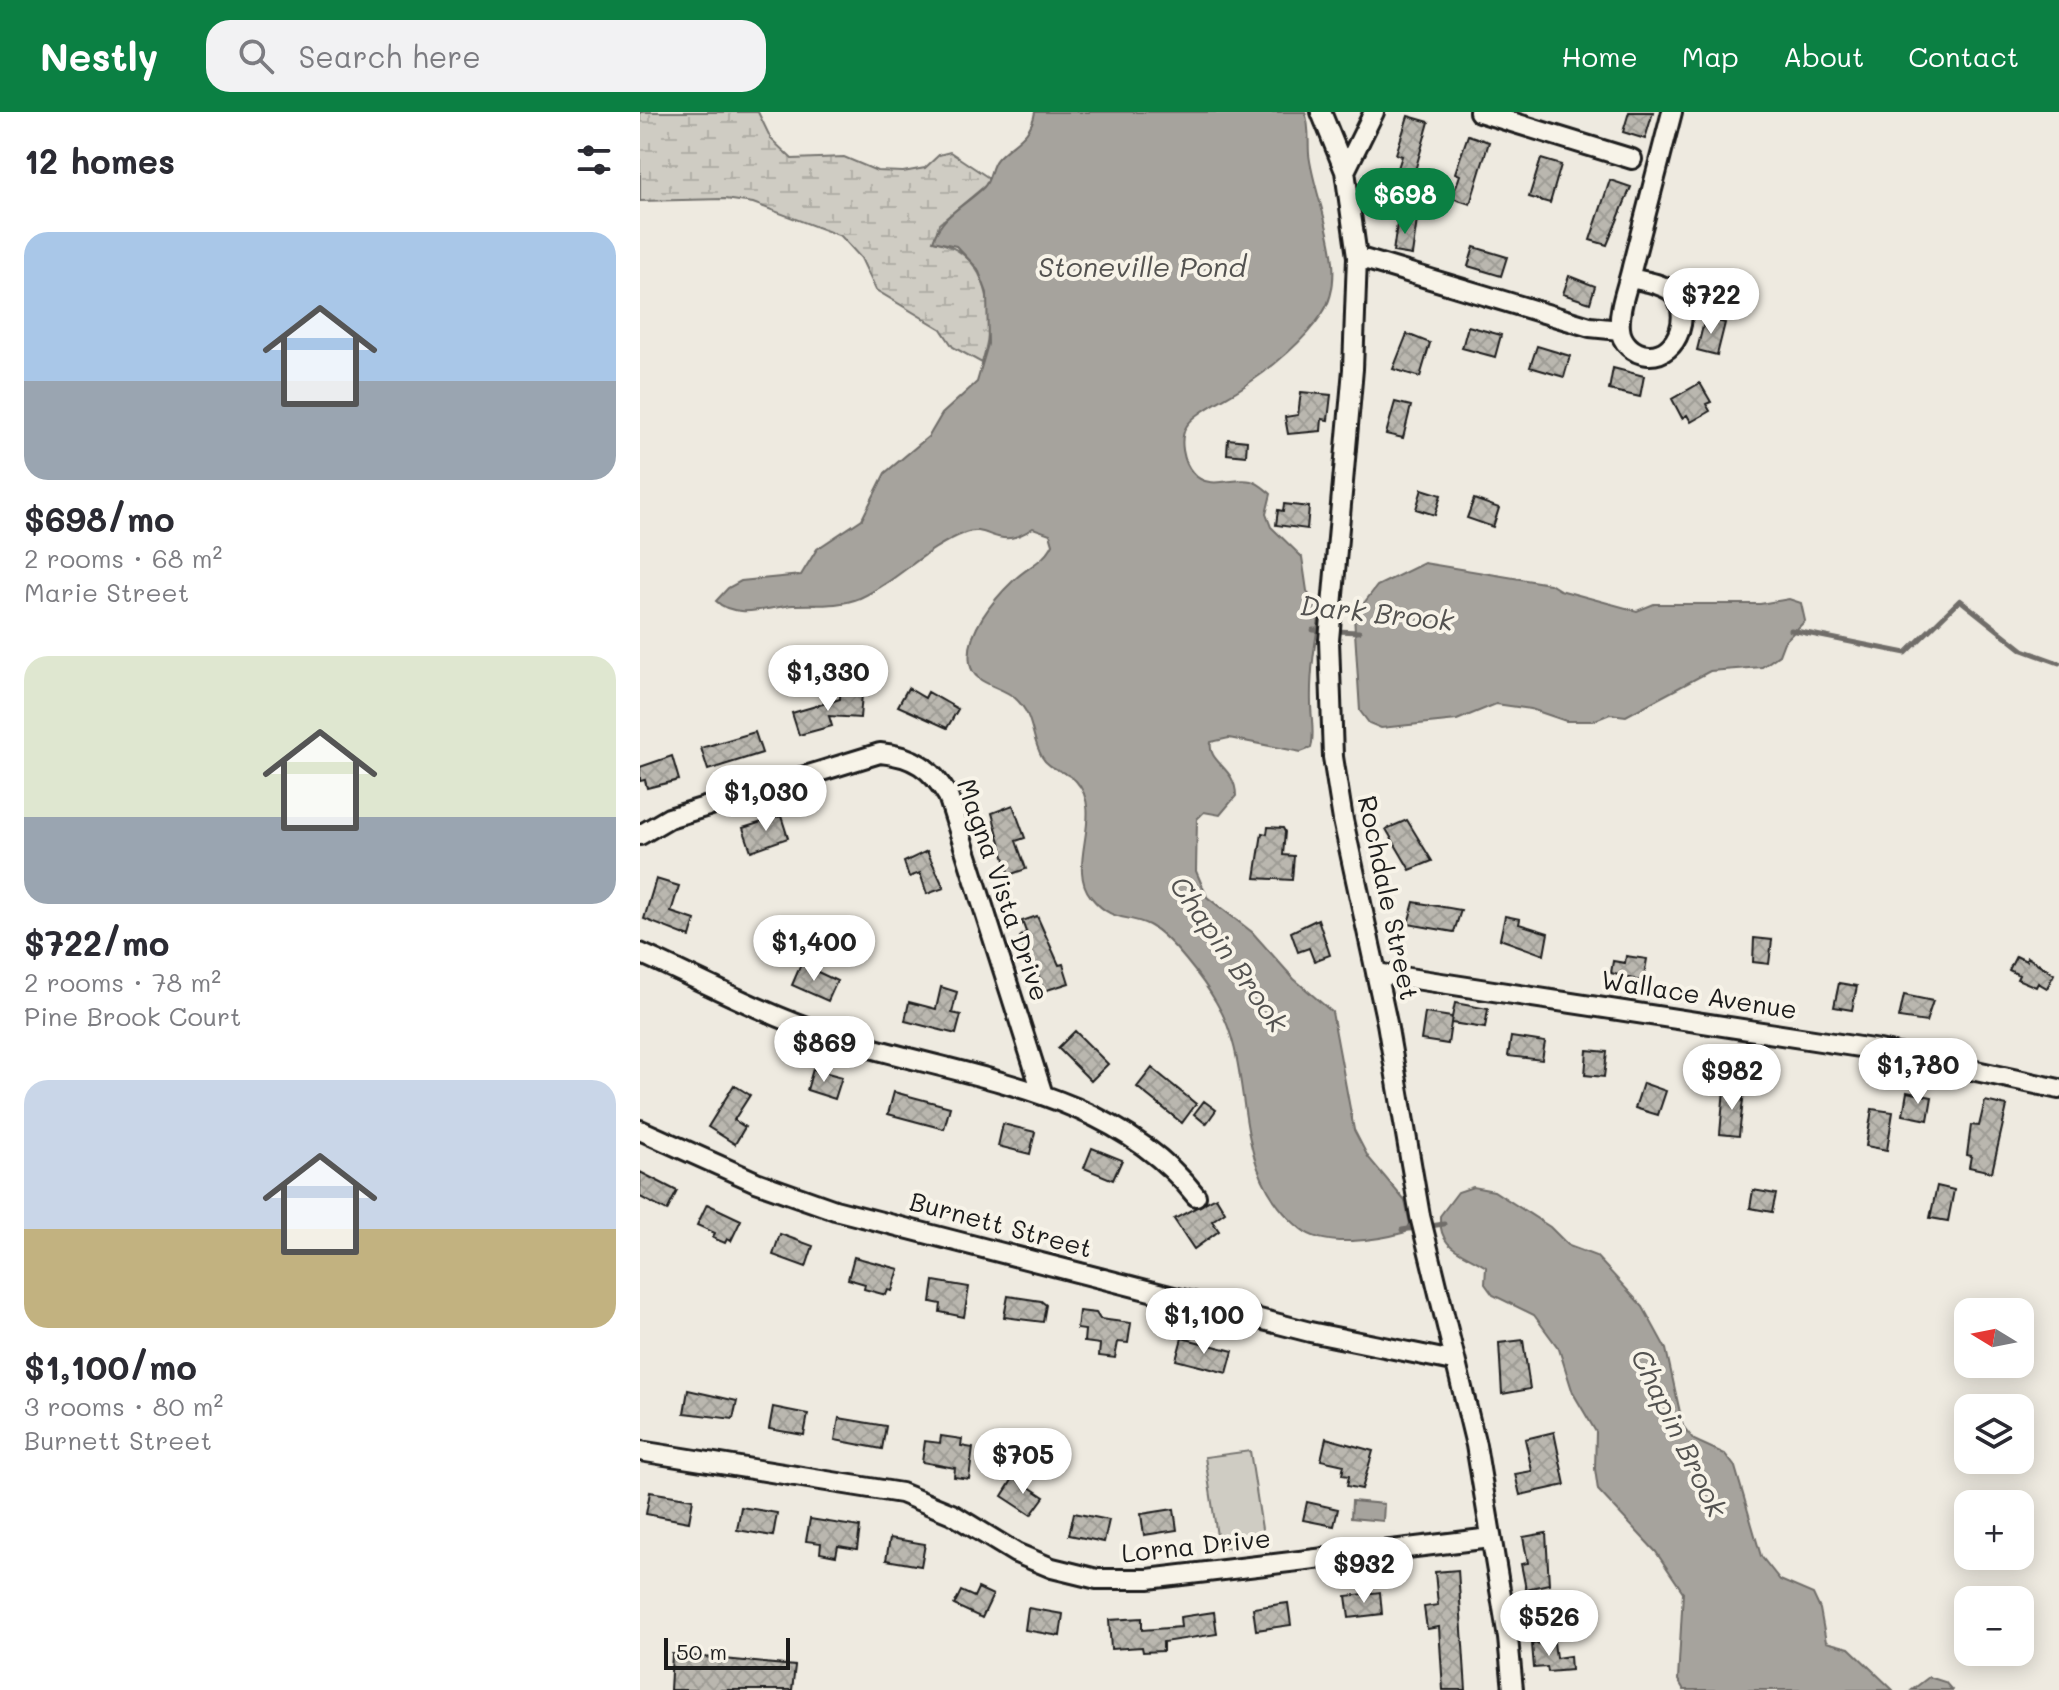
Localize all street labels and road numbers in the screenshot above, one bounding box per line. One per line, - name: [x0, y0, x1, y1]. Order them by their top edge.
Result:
- street label: Magna Vista Drive: [950, 774, 1058, 1005]
- street label: Rochdale Street: [1351, 792, 1427, 1003]
- street label: Wallace Avenue: [1599, 962, 1800, 1026]
- street label: Burnett Street: [906, 1183, 1096, 1265]
- street label: Lorna Drive: [1120, 1520, 1272, 1570]

